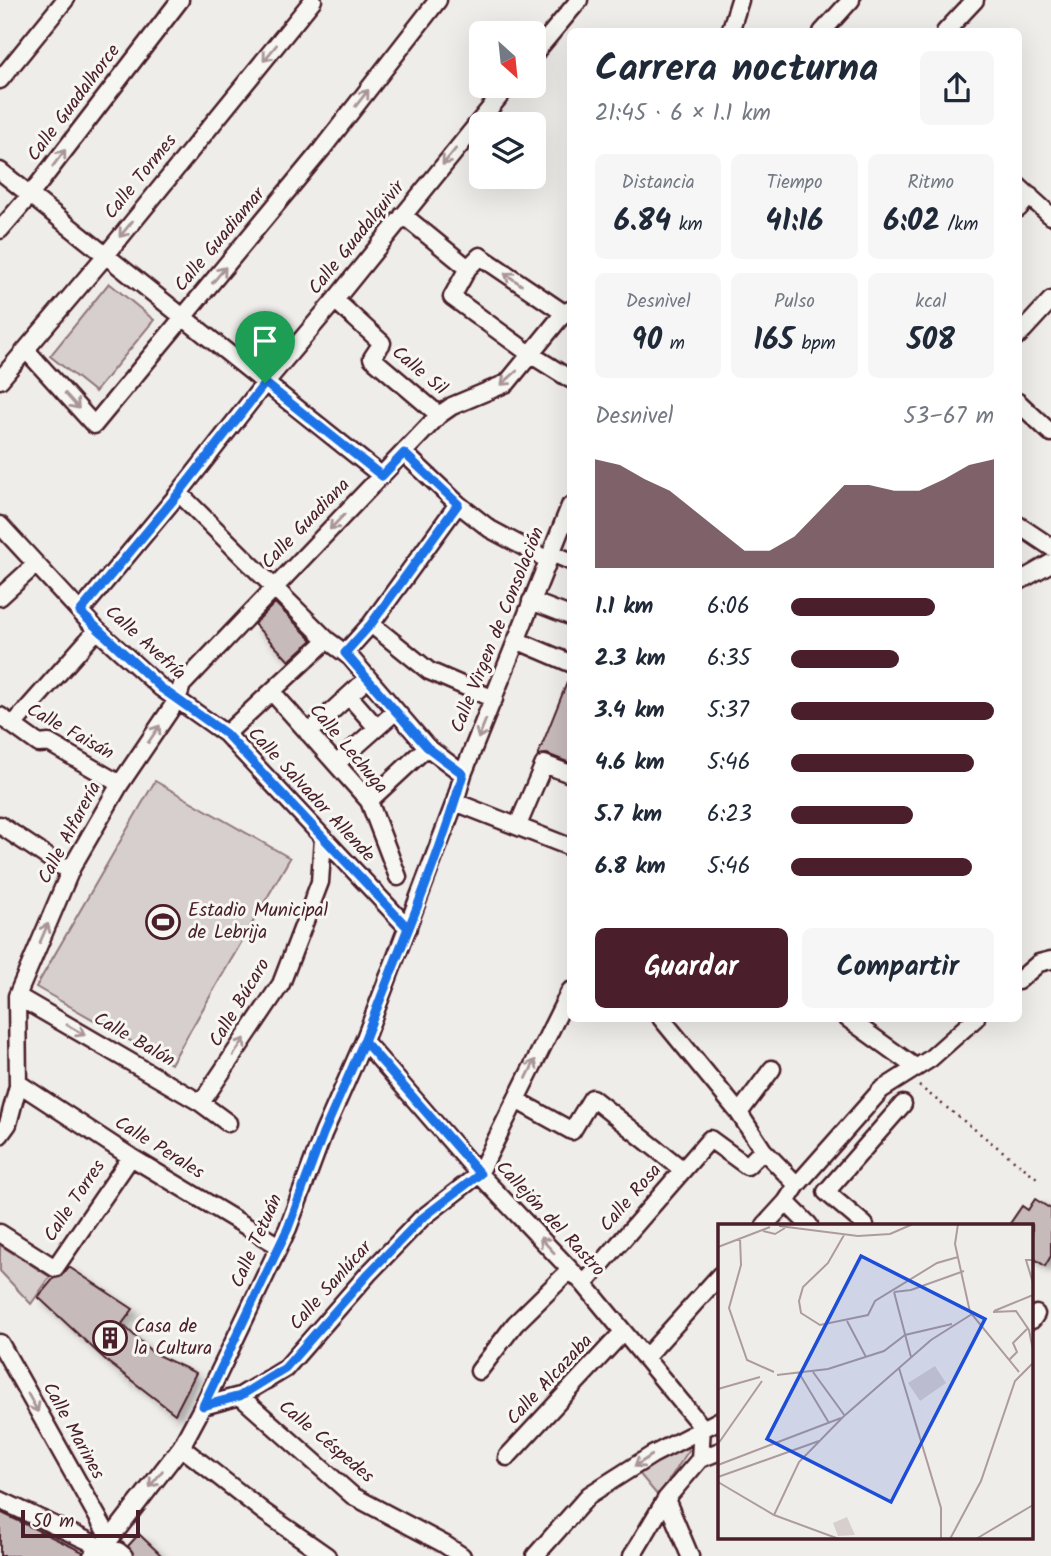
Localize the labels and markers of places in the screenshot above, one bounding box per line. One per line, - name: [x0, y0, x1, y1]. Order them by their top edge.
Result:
- pin: [235, 311, 295, 383]
- place label: Estadio Municipal de Lebrija: [188, 896, 328, 948]
- sports icon: Estadio Municipal de Lebrija: [144, 903, 182, 941]
- place label: Casa de la Cultura: [134, 1312, 212, 1364]
- building icon: Casa de la Cultura: [91, 1319, 129, 1357]

